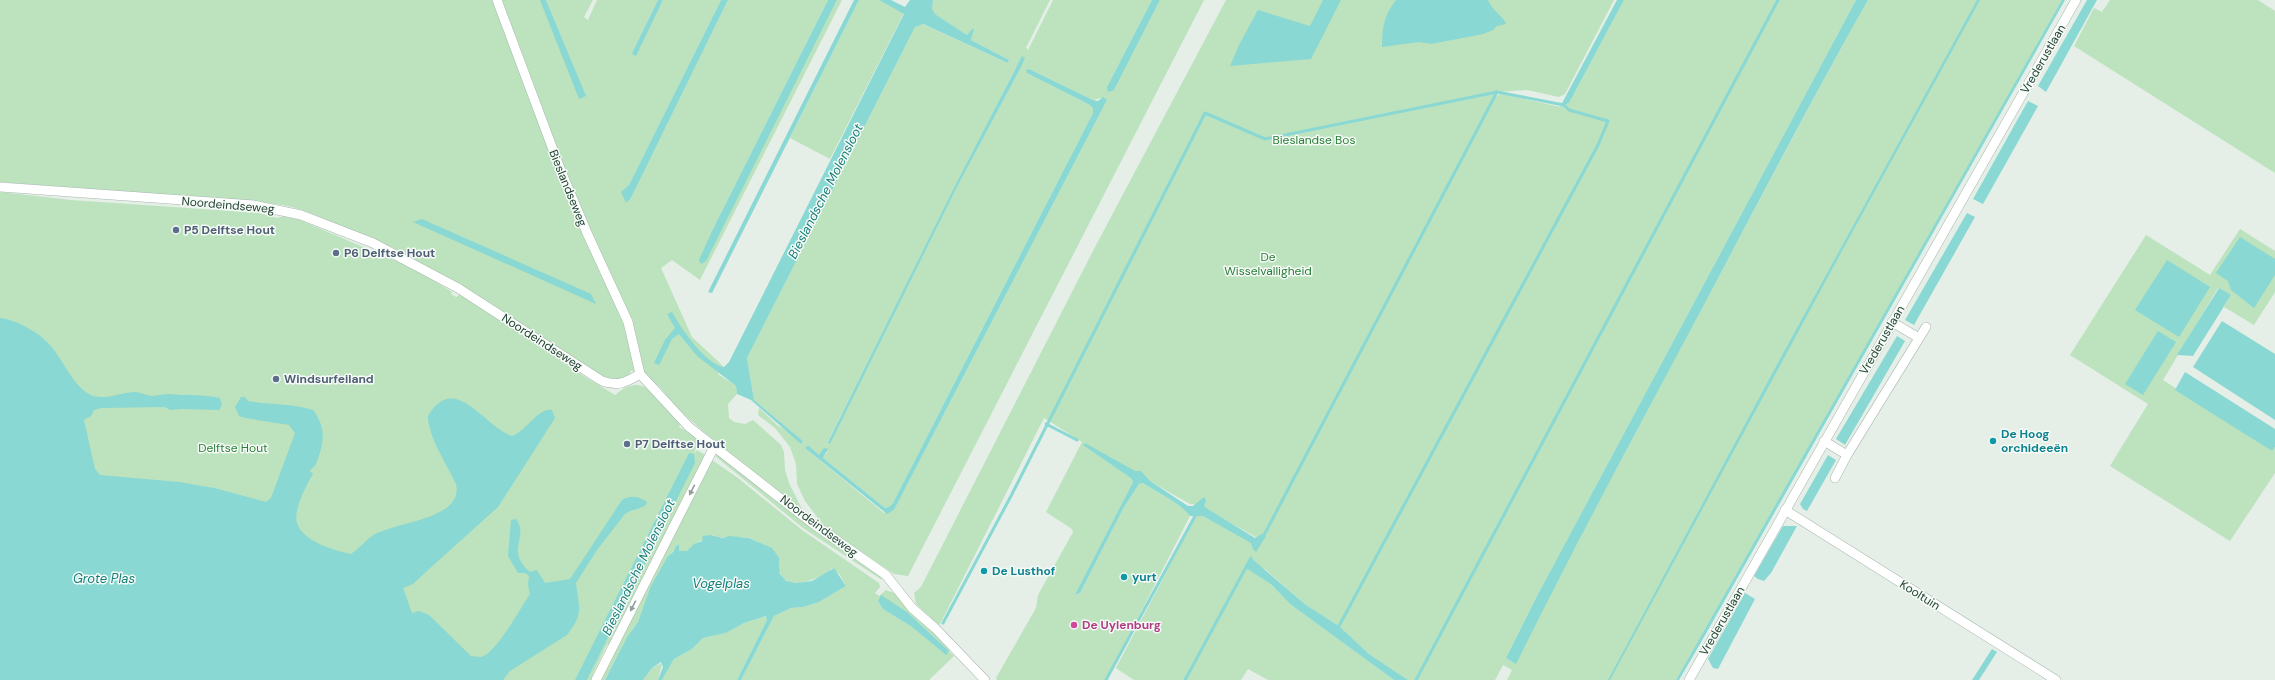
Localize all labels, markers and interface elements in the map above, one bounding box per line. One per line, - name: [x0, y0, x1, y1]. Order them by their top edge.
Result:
- street label: Vrederustlaan: [2017, 21, 2069, 97]
- water label: Bieslandsche Molensloot: [784, 120, 867, 262]
- park label: Bieslandse Bos: [1273, 132, 1355, 148]
- street label: Bieslandseweg: [545, 147, 591, 229]
- street label: Noordeindseweg: [181, 193, 276, 217]
- place label: P5 Delftse Hout: [184, 222, 275, 238]
- marker: P5 Delftse Hout: [171, 225, 181, 235]
- place label: P6 Delftse Hout: [344, 245, 435, 261]
- marker: P6 Delftse Hout: [331, 248, 341, 258]
- park label: De Wisselvalligheid: [1224, 249, 1312, 279]
- street label: Vrederustlaan: [1856, 302, 1908, 378]
- street label: Noordeindseweg: [498, 310, 586, 374]
- place label: Windsurfeiland: [284, 371, 374, 387]
- marker: Windsurfeiland: [271, 374, 281, 384]
- place label: De Hoog orchideeën: [2001, 426, 2068, 456]
- place label: P7 Delftse Hout: [635, 436, 725, 452]
- marker: De Hoog orchideeën: [1988, 436, 1998, 446]
- marker: P7 Delftse Hout: [622, 439, 632, 449]
- park label: Delftse Hout: [198, 440, 268, 456]
- one-way arrow: [688, 484, 695, 496]
- street label: Noordeindseweg: [777, 492, 861, 561]
- water label: Bieslandsche Molensloot: [598, 496, 679, 638]
- place label: De Lusthof: [992, 563, 1055, 579]
- marker: De Lusthof: [979, 566, 989, 576]
- place label: yurt: [1132, 569, 1157, 585]
- water label: Grote Plas: [73, 570, 135, 587]
- marker: yurt: [1119, 572, 1129, 582]
- water label: Vogelplas: [692, 575, 750, 592]
- street label: Kooltuin: [1897, 576, 1943, 614]
- street label: Vrederustlaan: [1696, 583, 1748, 659]
- one-way arrow: [630, 601, 636, 612]
- place label: De Uylenburg: [1082, 617, 1161, 633]
- marker: De Uylenburg: [1069, 620, 1079, 630]

